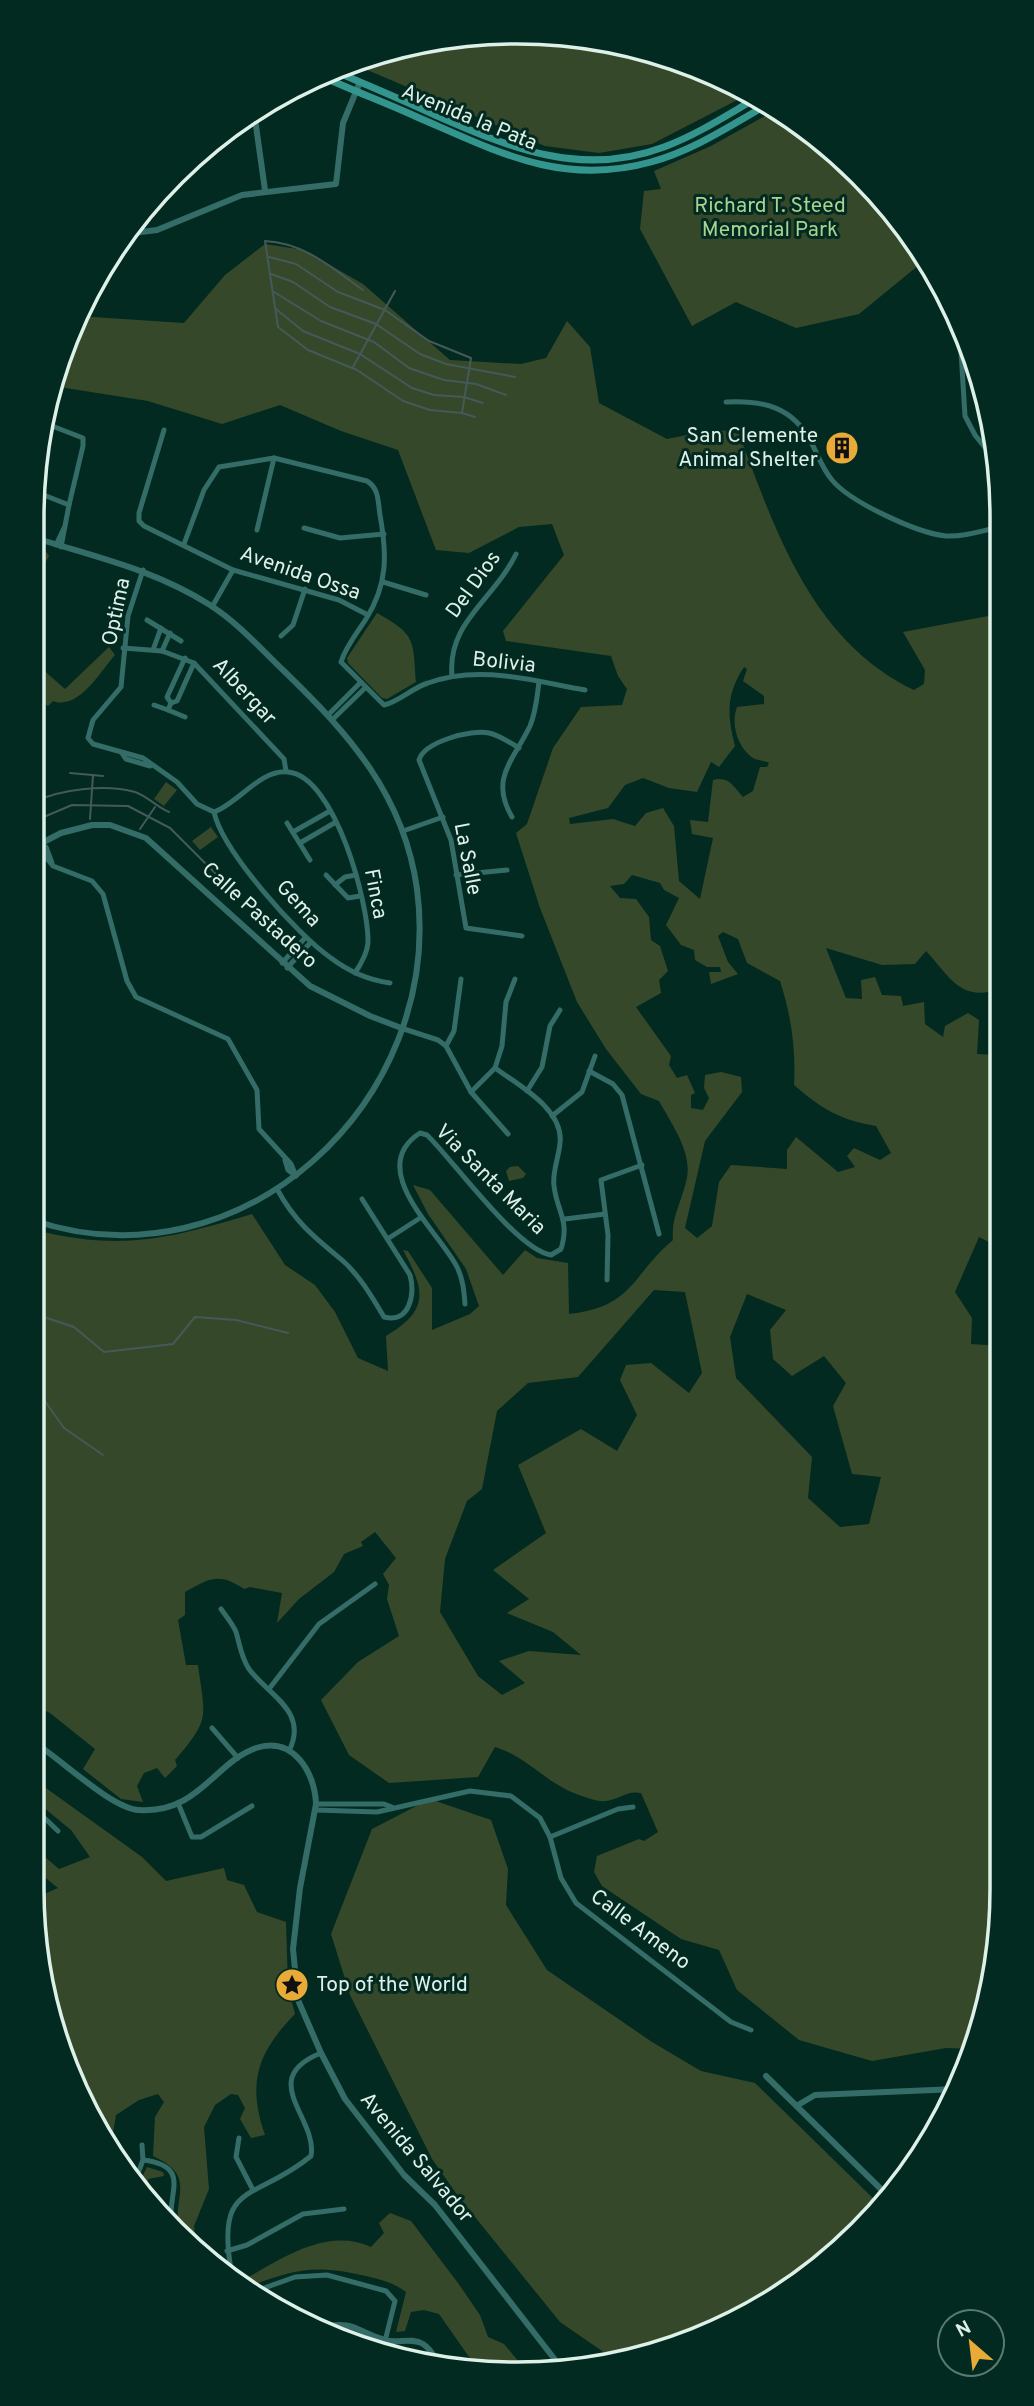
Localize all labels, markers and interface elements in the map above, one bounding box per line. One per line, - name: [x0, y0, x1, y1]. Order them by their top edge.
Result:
- street label: Avenida la Pata: [397, 78, 541, 158]
- park label: Richard T. Steed Memorial Park: [694, 193, 846, 244]
- place label: San Clemente Animal Shelter: [678, 423, 818, 474]
- building icon: San Clemente Animal Shelter: [823, 429, 861, 467]
- street label: Avenida Ossa: [236, 541, 364, 607]
- street label: Del Dios: [440, 546, 508, 624]
- street label: Optima: [97, 576, 137, 648]
- street label: Bolivia: [471, 646, 537, 680]
- street label: Albergar: [206, 653, 282, 731]
- street label: La Salle: [447, 820, 487, 898]
- street label: Calle Pastadero: [195, 857, 323, 975]
- street label: Finca: [357, 867, 393, 921]
- street label: Gema: [270, 875, 326, 933]
- street label: Via Santa Maria: [429, 1119, 551, 1241]
- street label: Calle Ameno: [584, 1883, 696, 1977]
- place icon: Top of the World: [273, 1966, 311, 2004]
- place label: Top of the World: [316, 1972, 468, 1999]
- street label: Avenida Salvador: [353, 2087, 479, 2229]
- north arrow: [936, 2308, 1006, 2378]
- text: N: [952, 2316, 976, 2344]

